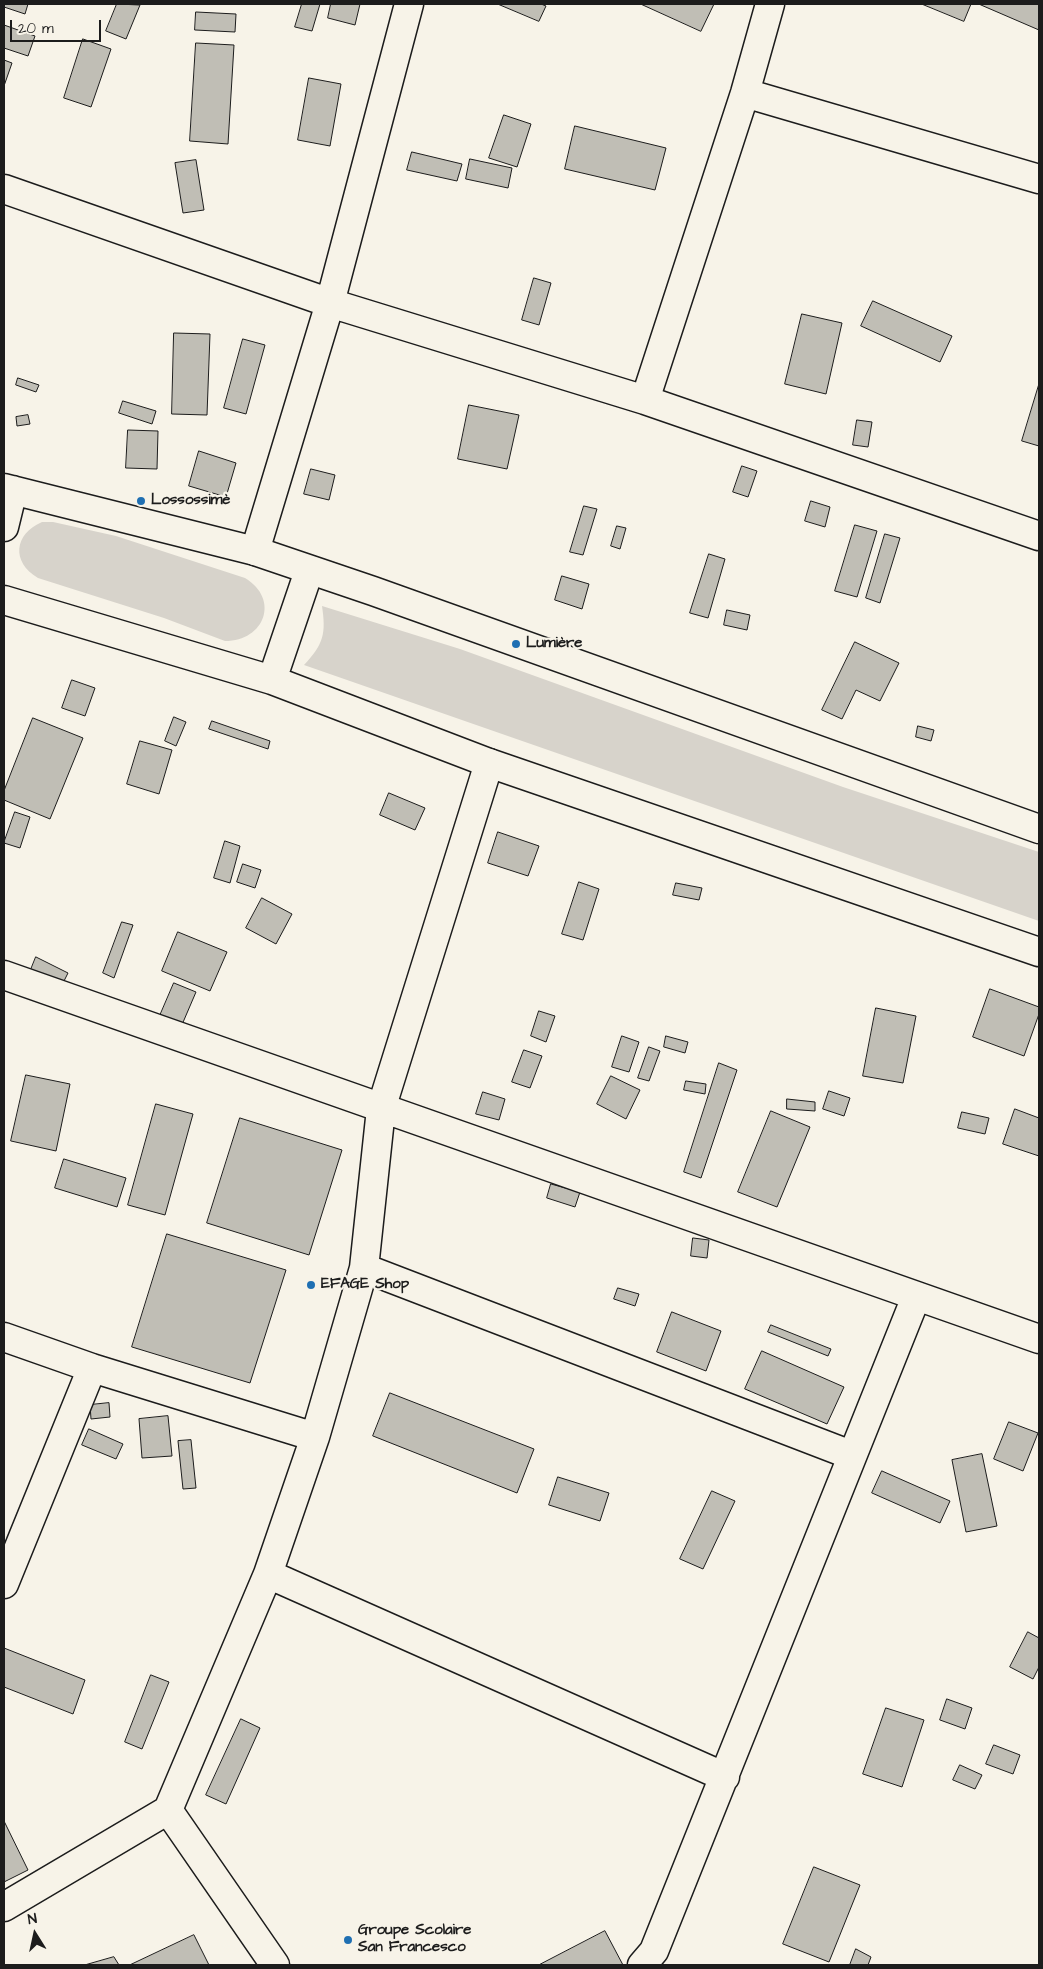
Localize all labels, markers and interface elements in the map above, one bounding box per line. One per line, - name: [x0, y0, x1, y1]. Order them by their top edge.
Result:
- scale bar: [12, 10, 104, 42]
- text: 20 m: [18, 18, 54, 39]
- place label: Lossossimè: [151, 492, 230, 510]
- marker: Lossossimè: [135, 495, 147, 507]
- place label: Lumière: [526, 635, 582, 653]
- marker: Lumière: [510, 638, 522, 650]
- place label: EFAGE Shop: [321, 1276, 409, 1294]
- marker: EFAGE Shop: [305, 1279, 317, 1291]
- north arrow: [10, 1909, 60, 1959]
- text: N: [26, 1909, 38, 1930]
- place label: Groupe Scolaire San Francesco: [358, 1922, 471, 1957]
- marker: Groupe Scolaire San Francesco: [342, 1934, 354, 1946]

